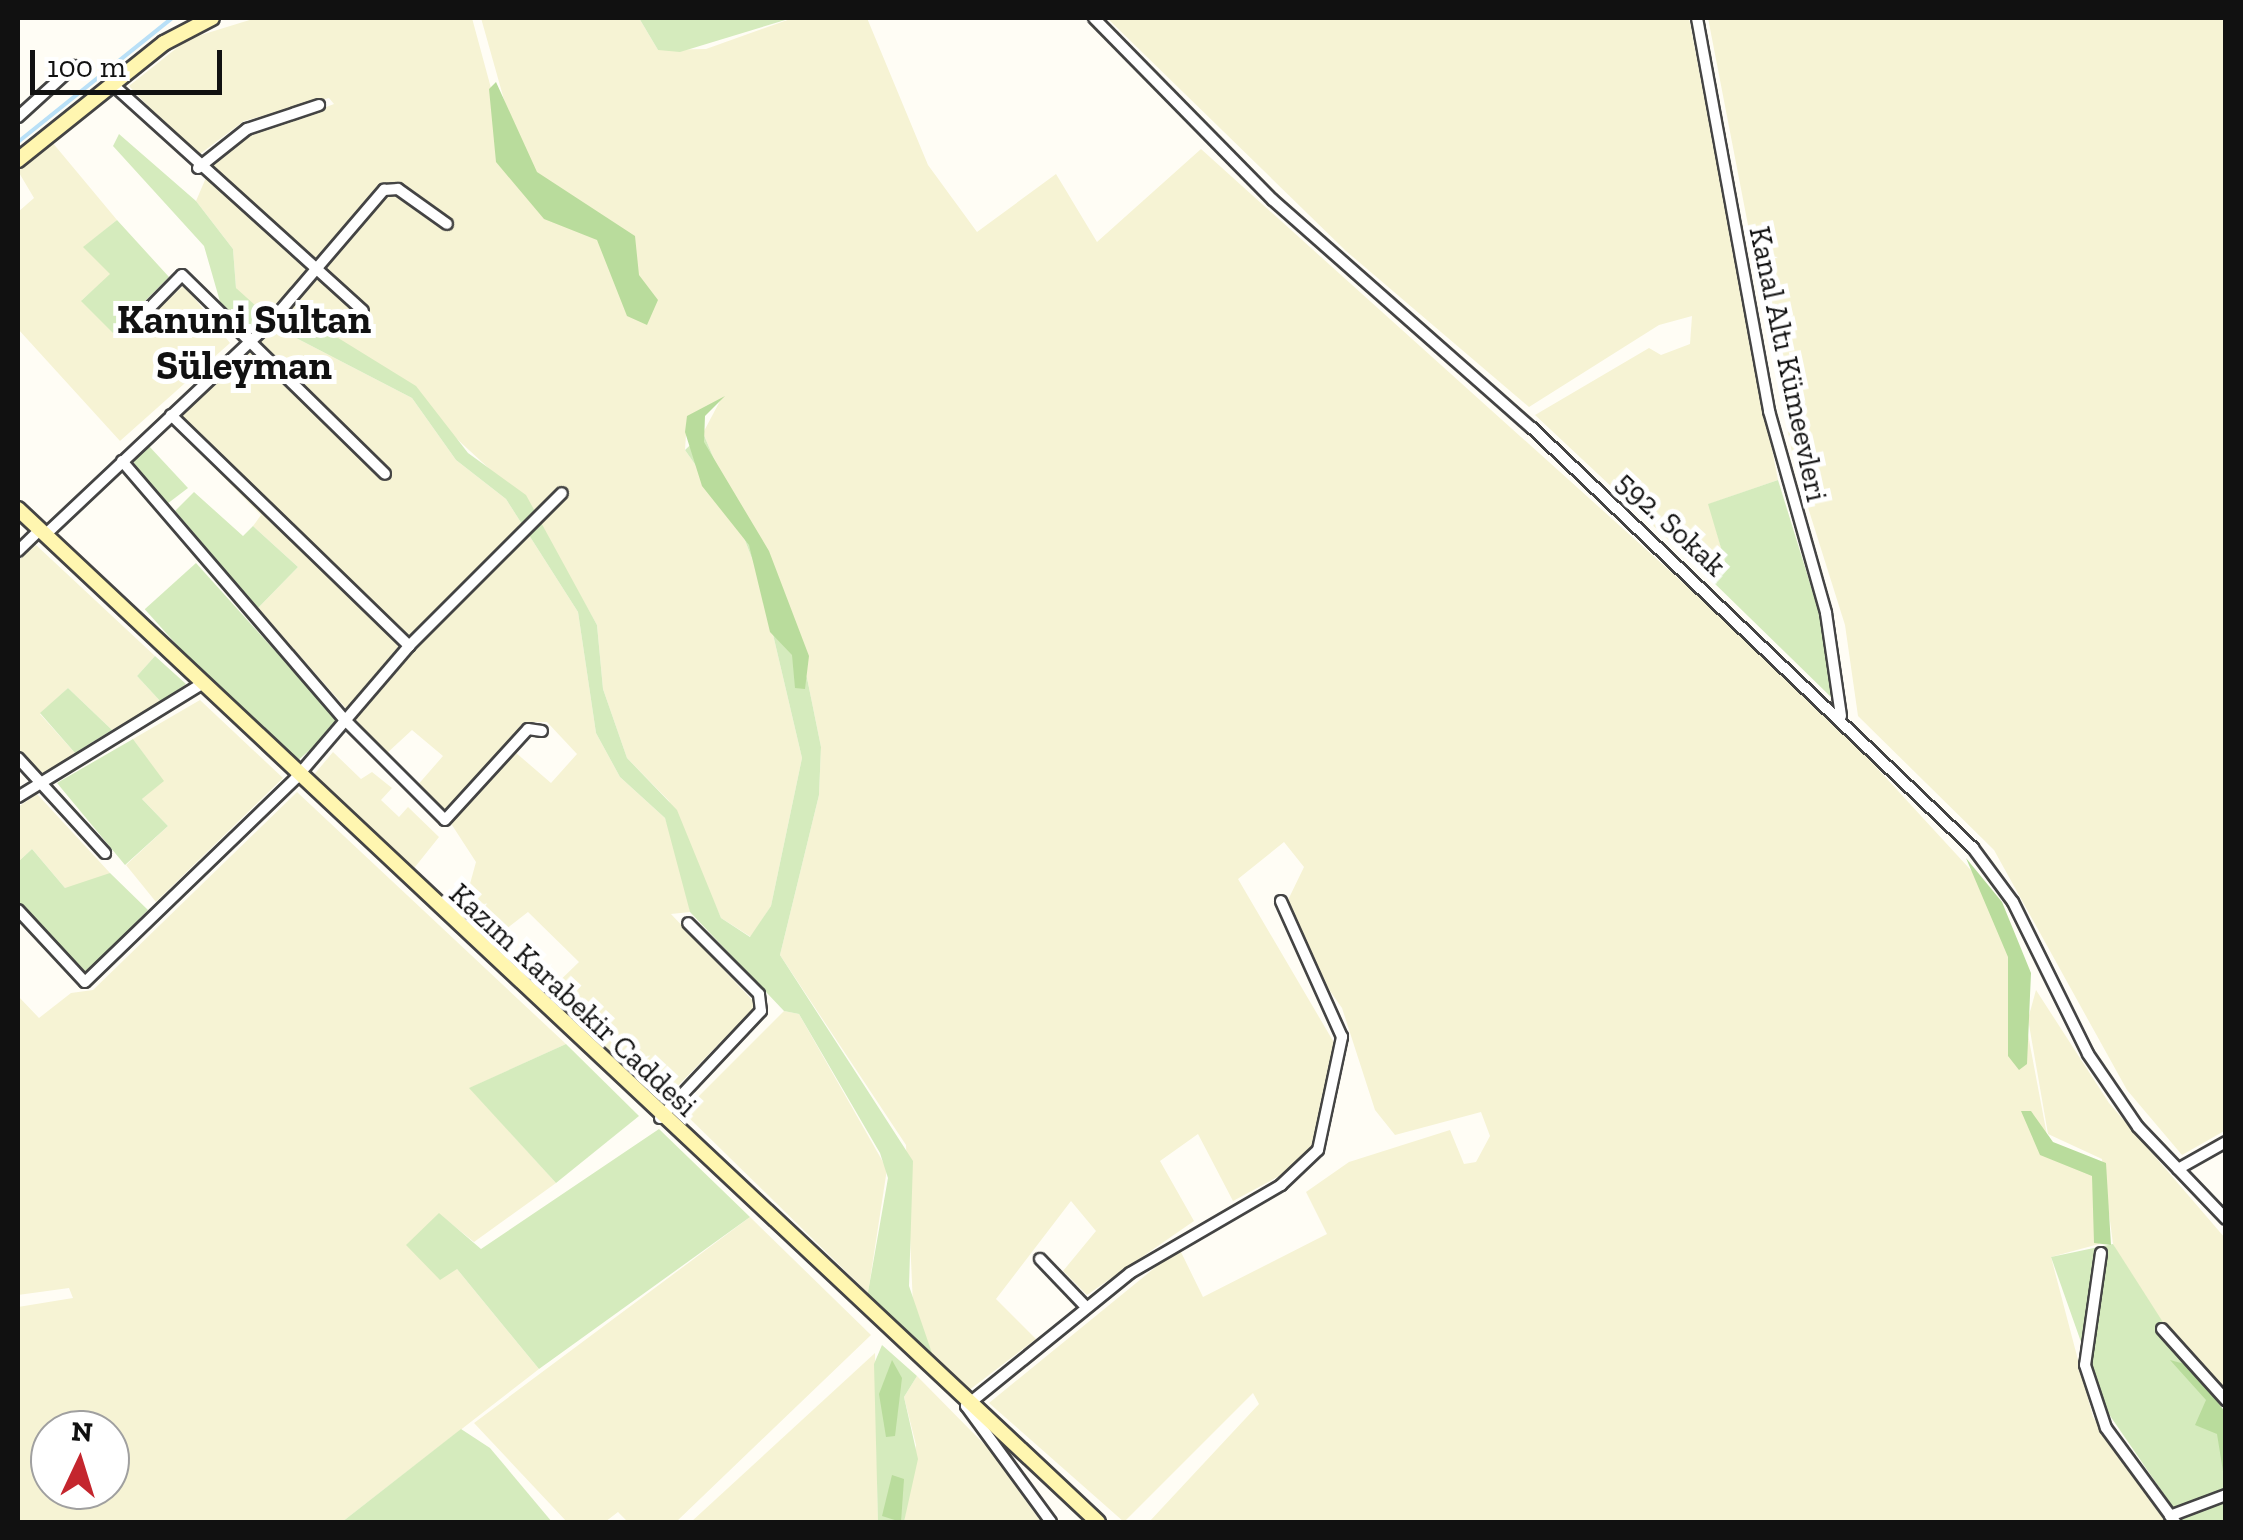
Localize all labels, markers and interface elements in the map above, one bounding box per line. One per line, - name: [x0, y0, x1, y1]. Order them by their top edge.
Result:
- scale bar: [35, 30, 228, 92]
- text: 100 m: [47, 49, 126, 85]
- street label: Kanal Altı Kümeevleri: [1741, 223, 1835, 505]
- district label: Kanuni Sultan Süleyman: [117, 295, 371, 389]
- street label: 592. Sokak: [1609, 464, 1733, 584]
- street label: Kazım Karabekir Caddesi: [442, 876, 704, 1124]
- north arrow: [30, 1410, 130, 1510]
- text: N: [70, 1414, 94, 1449]

